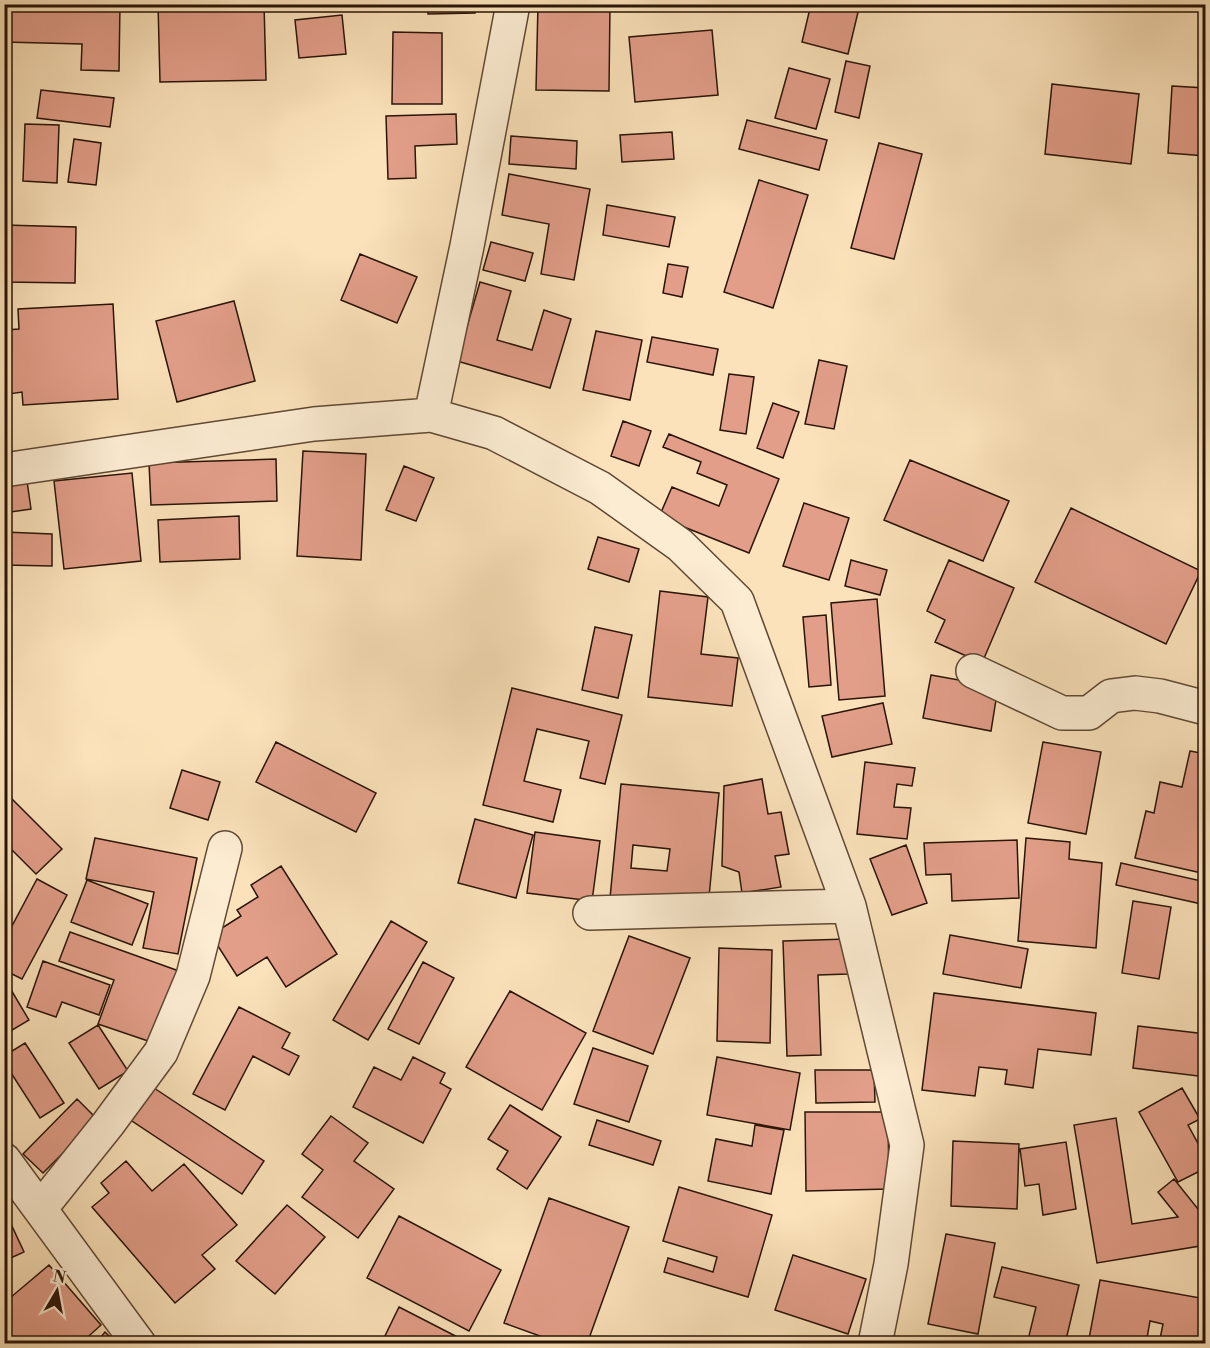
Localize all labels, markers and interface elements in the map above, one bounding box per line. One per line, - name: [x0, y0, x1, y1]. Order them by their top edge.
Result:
- north arrow: [27, 1261, 87, 1321]
- text: N: [51, 1266, 68, 1288]

